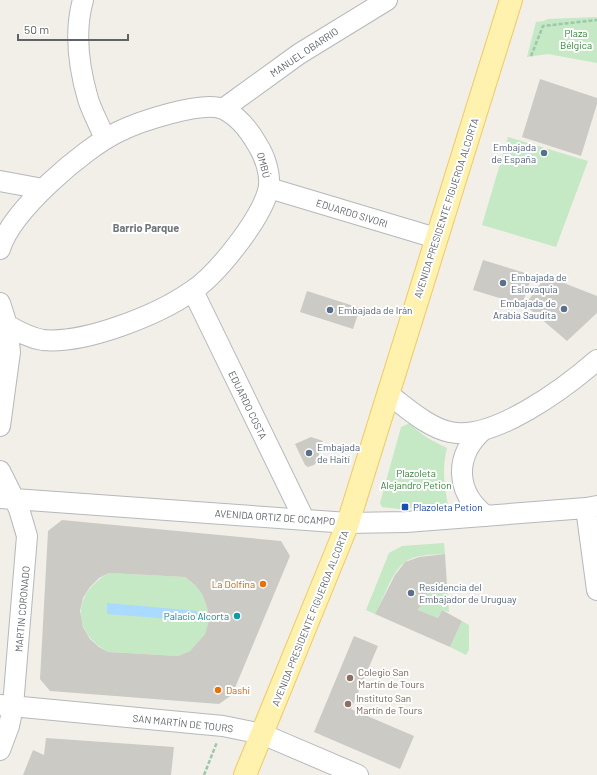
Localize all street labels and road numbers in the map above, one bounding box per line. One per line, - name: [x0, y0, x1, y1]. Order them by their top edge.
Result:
- street label: MANUEL OBARRIO: [268, 25, 340, 79]
- street label: AVENIDA PRESIDENTE FIGUEROA ALCORTA: [411, 116, 481, 300]
- street label: OMBÚ: [255, 151, 273, 179]
- street label: EDUARDO SIVORI: [315, 196, 389, 230]
- street label: EDUARDO COSTA: [226, 369, 270, 441]
- street label: AVENIDA ORTIZ DE OCAMPO: [214, 507, 336, 527]
- street label: AVENIDA PRESIDENTE FIGUEROA ALCORTA: [269, 528, 351, 708]
- street label: MARTIN CORONADO: [12, 566, 32, 652]
- street label: SAN MARTÍN DE TOURS: [132, 712, 234, 734]

